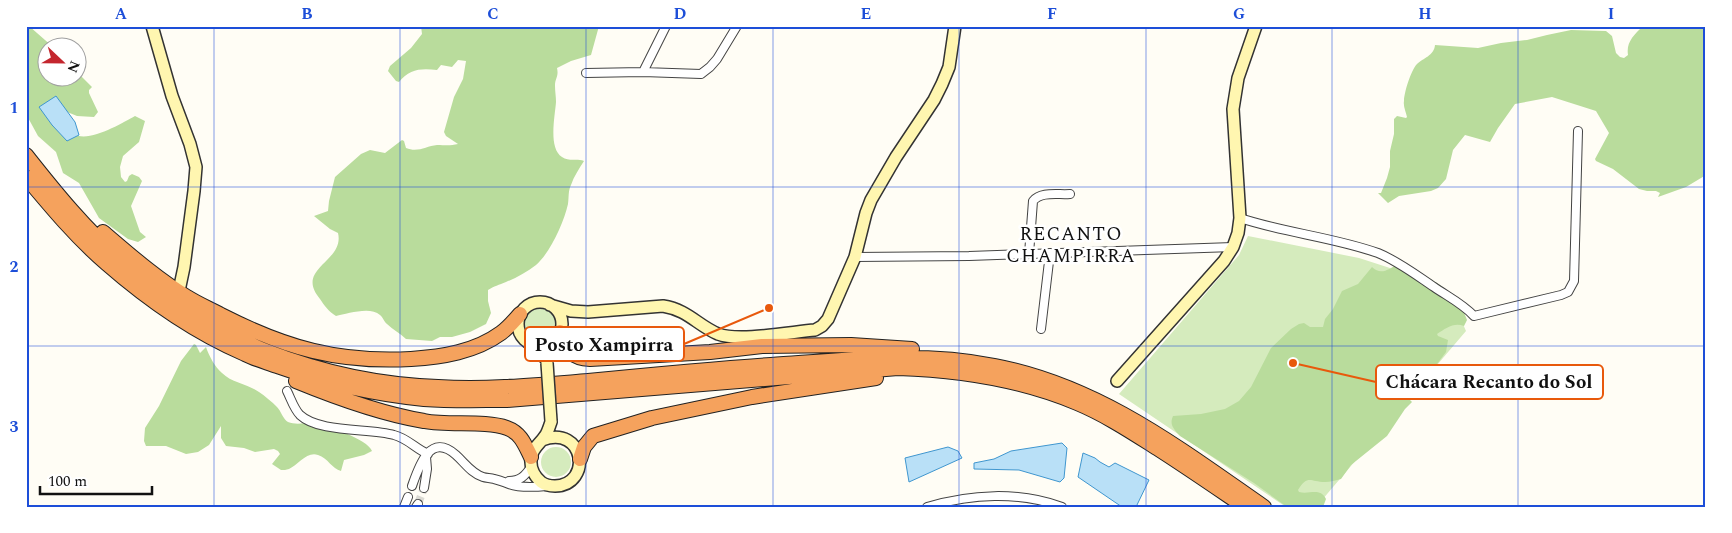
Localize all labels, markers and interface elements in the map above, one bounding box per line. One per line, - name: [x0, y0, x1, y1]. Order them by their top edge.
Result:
- text: A: [115, 2, 128, 26]
- text: B: [301, 2, 313, 26]
- text: C: [487, 2, 499, 26]
- text: D: [674, 2, 687, 26]
- text: E: [861, 2, 871, 26]
- text: F: [1047, 2, 1057, 26]
- text: G: [1233, 2, 1245, 26]
- text: H: [1418, 2, 1432, 26]
- text: I: [1608, 2, 1614, 26]
- north arrow: [38, 38, 88, 88]
- text: N: [62, 57, 85, 76]
- text: 1: [10, 96, 18, 120]
- district label: RECANTO CHAMPIRRA: [1006, 220, 1136, 271]
- text: 2: [10, 255, 19, 279]
- callout: Posto Xampirra: [525, 327, 684, 361]
- text: Posto Xampirra: [535, 331, 674, 360]
- callout: Chácara Recanto do Sol: [1376, 365, 1603, 399]
- text: Chácara Recanto do Sol: [1385, 368, 1593, 397]
- text: 3: [10, 415, 19, 439]
- scale bar: [40, 463, 152, 495]
- text: 100 m: [48, 470, 87, 493]

